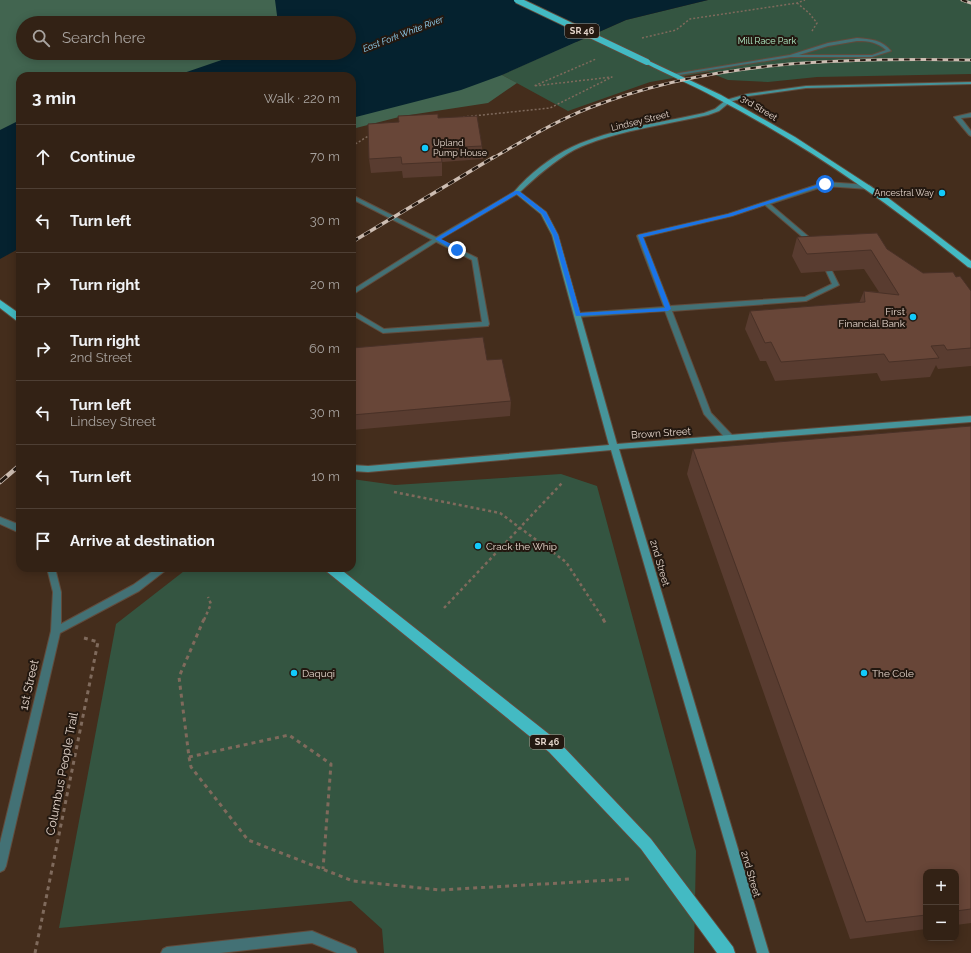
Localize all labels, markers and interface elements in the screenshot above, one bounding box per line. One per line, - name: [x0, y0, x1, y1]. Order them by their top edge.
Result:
- water label: East Fork White River: [361, 14, 445, 54]
- search box: [16, 16, 356, 60]
- road number: SR 46: [565, 24, 599, 38]
- icon: search: [30, 27, 52, 49]
- text: Search here: [62, 29, 145, 47]
- park label: Mill Race Park: [738, 36, 796, 46]
- text: 3 min: [32, 88, 76, 108]
- text: Walk · 220 m: [264, 91, 340, 106]
- street label: 3rd Street: [739, 93, 779, 123]
- street label: Lindsey Street: [610, 109, 670, 133]
- place label: Upland Pump House: [433, 138, 488, 158]
- marker: Upland Pump House: [420, 143, 430, 153]
- icon: ahead: [32, 146, 54, 168]
- text: Continue: [70, 148, 135, 166]
- text: 70 m: [310, 149, 340, 164]
- route start: [816, 175, 834, 193]
- place label: Ancestral Way: [874, 188, 934, 198]
- marker: Ancestral Way: [937, 188, 947, 198]
- icon: left: [32, 210, 54, 232]
- text: Turn left: [70, 212, 131, 230]
- text: 30 m: [310, 213, 340, 228]
- route end: [448, 241, 466, 259]
- icon: right: [32, 274, 54, 296]
- text: Turn right: [70, 276, 140, 294]
- text: 20 m: [310, 277, 340, 292]
- place label: First Financial Bank: [838, 306, 906, 329]
- marker: First Financial Bank: [908, 312, 918, 322]
- text: Turn right: [70, 332, 140, 350]
- icon: right: [32, 338, 54, 360]
- text: 60 m: [309, 341, 340, 356]
- text: 2nd Street: [70, 350, 132, 365]
- text: Turn left: [70, 396, 131, 414]
- icon: left: [32, 402, 54, 424]
- text: 30 m: [310, 405, 340, 420]
- text: Lindsey Street: [70, 414, 156, 429]
- street label: Brown Street: [631, 425, 692, 441]
- icon: left: [32, 466, 54, 488]
- text: Turn left: [70, 468, 131, 486]
- text: 10 m: [311, 469, 340, 484]
- icon: arrive: [32, 530, 54, 552]
- text: Arrive at destination: [70, 532, 215, 550]
- street label: 2nd Street: [648, 539, 672, 588]
- marker: Crack the Whip: [473, 541, 483, 551]
- place label: Crack the Whip: [486, 541, 557, 552]
- street label: 1st Street: [16, 658, 42, 712]
- marker: Daquqi: [289, 668, 299, 678]
- place label: Daquqi: [302, 668, 335, 679]
- marker: The Cole: [859, 668, 869, 678]
- place label: The Cole: [872, 668, 914, 679]
- street label: Columbus People Trail: [43, 711, 81, 837]
- road number: SR 46: [530, 735, 564, 749]
- street label: 2nd Street: [739, 850, 763, 899]
- map controls: [923, 869, 959, 941]
- button: +: [923, 869, 959, 905]
- button: −: [923, 905, 959, 941]

